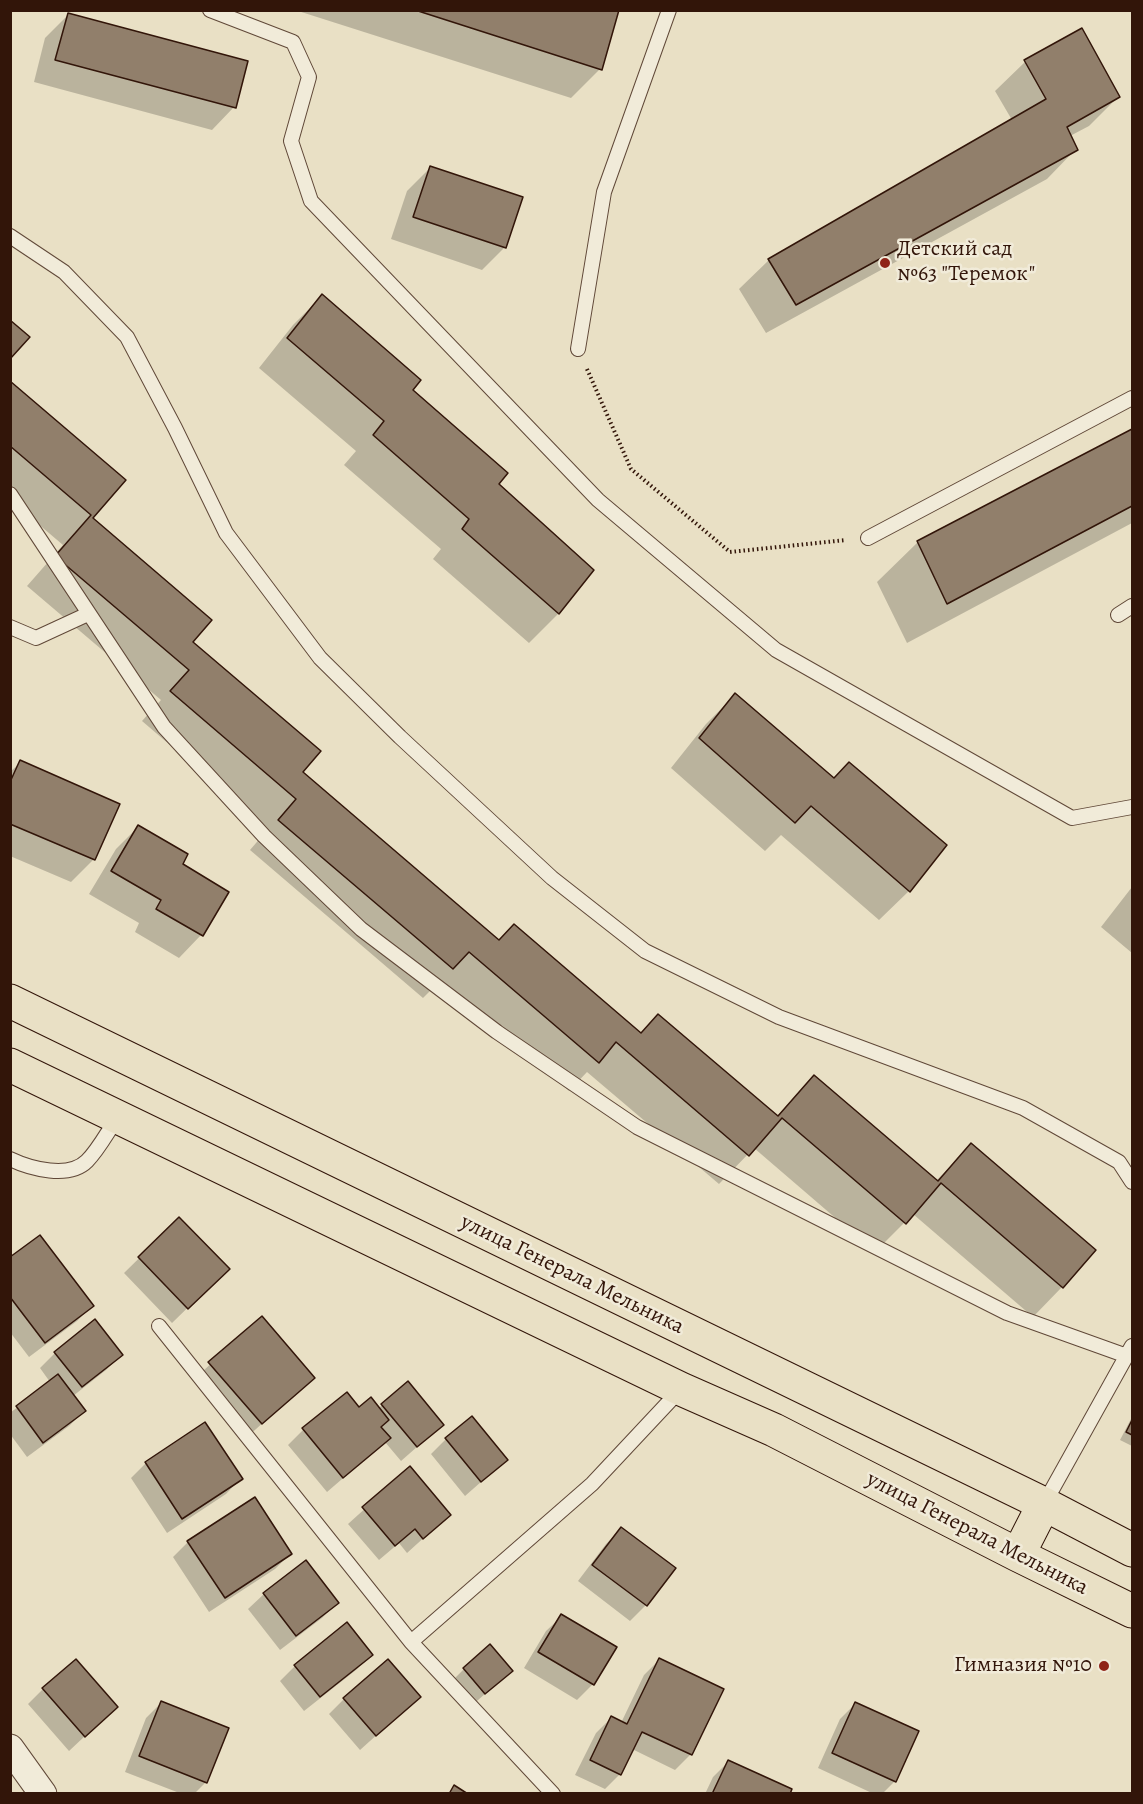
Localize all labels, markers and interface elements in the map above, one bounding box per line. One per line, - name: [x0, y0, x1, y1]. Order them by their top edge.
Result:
- place label: Детский сад №63 "Теремок": [897, 237, 1035, 288]
- marker: Детский сад №63 "Теремок": [878, 256, 892, 270]
- street label: улица Генерала Мельника: [456, 1209, 688, 1341]
- street label: улица Генерала Мельника: [862, 1467, 1092, 1601]
- place label: Гимназия №10: [954, 1653, 1092, 1679]
- marker: Гимназия №10: [1097, 1659, 1111, 1673]

